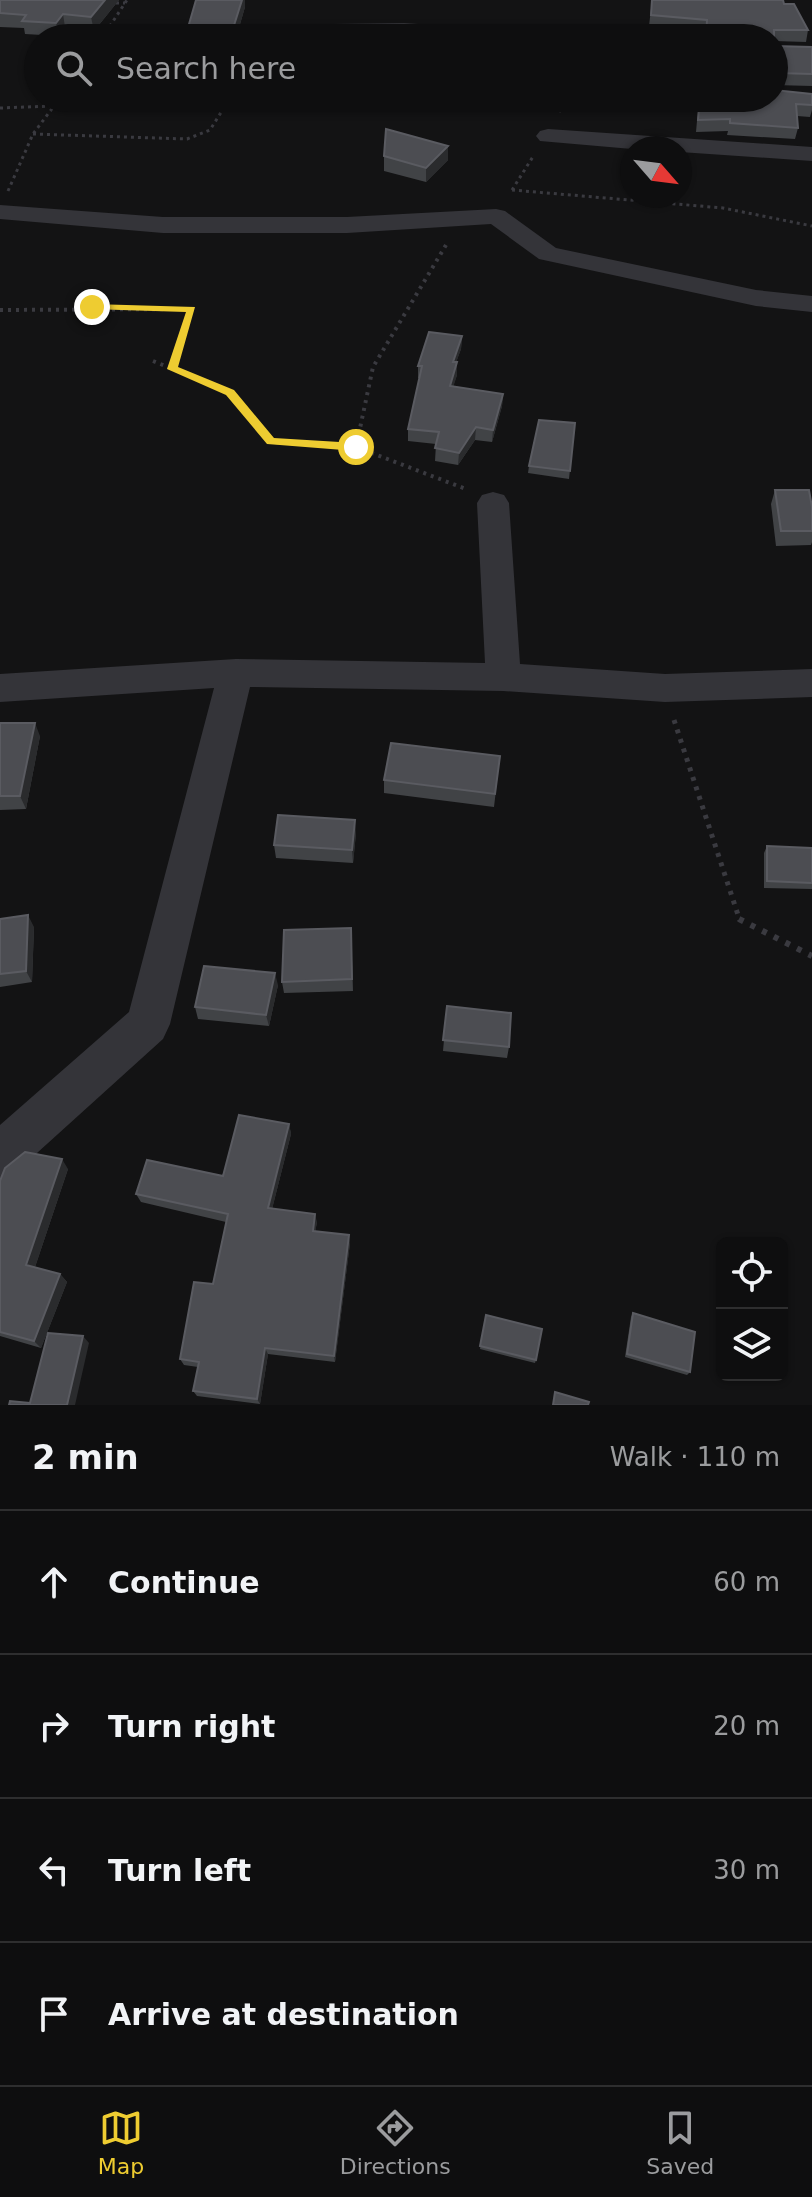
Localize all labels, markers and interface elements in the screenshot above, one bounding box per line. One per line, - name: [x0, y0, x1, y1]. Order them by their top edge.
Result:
- search box: [24, 24, 788, 112]
- icon: search: [52, 46, 96, 90]
- text: Search here: [116, 51, 296, 86]
- north arrow: [620, 136, 692, 208]
- route end: [74, 289, 110, 325]
- route start: [338, 429, 374, 465]
- map controls: [716, 1237, 788, 1381]
- button: locate: [716, 1237, 788, 1309]
- button: layers: [716, 1309, 788, 1381]
- text: 2 min: [32, 1437, 139, 1477]
- text: Walk · 110 m: [610, 1442, 780, 1472]
- icon: ahead: [32, 1560, 76, 1604]
- text: Continue: [108, 1565, 260, 1600]
- text: 60 m: [713, 1567, 780, 1597]
- icon: right: [32, 1704, 76, 1748]
- text: Turn right: [108, 1709, 275, 1744]
- text: 20 m: [713, 1711, 780, 1741]
- icon: left: [32, 1848, 76, 1892]
- text: Turn left: [108, 1853, 251, 1888]
- text: 30 m: [713, 1855, 780, 1885]
- icon: arrive: [32, 1992, 76, 2036]
- text: Arrive at destination: [108, 1997, 459, 2032]
- tab: Map: [98, 2106, 144, 2179]
- tab: Directions: [340, 2106, 451, 2179]
- tab: Saved: [646, 2106, 714, 2179]

